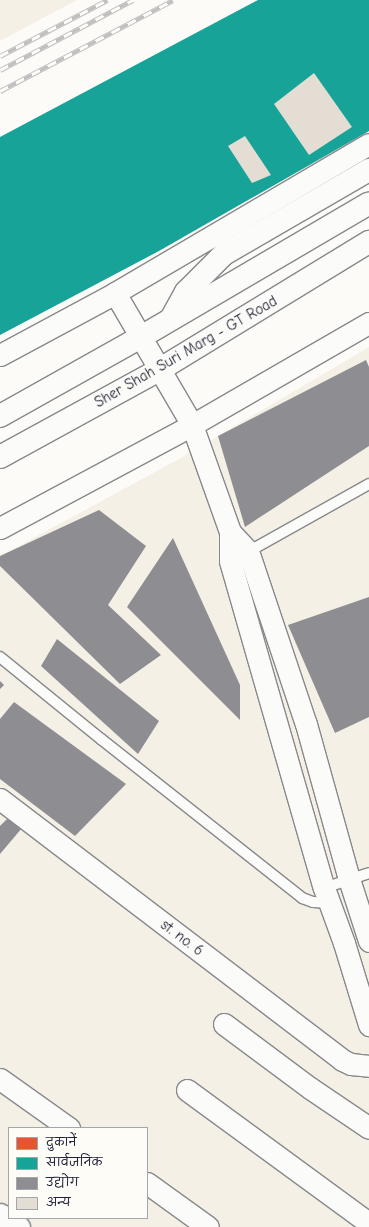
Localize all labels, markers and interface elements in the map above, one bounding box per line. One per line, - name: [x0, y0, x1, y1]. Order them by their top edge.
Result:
- street label: Sher Shah Suri Marg - GT Road: [91, 292, 281, 412]
- street label: st. no. 6: [157, 916, 207, 960]
- legend: [8, 1127, 148, 1219]
- text: दुकानें: [46, 1135, 77, 1149]
- text: सार्वजनिक: [46, 1155, 102, 1169]
- text: उद्योग: [46, 1175, 79, 1189]
- text: अन्य: [46, 1195, 70, 1209]

